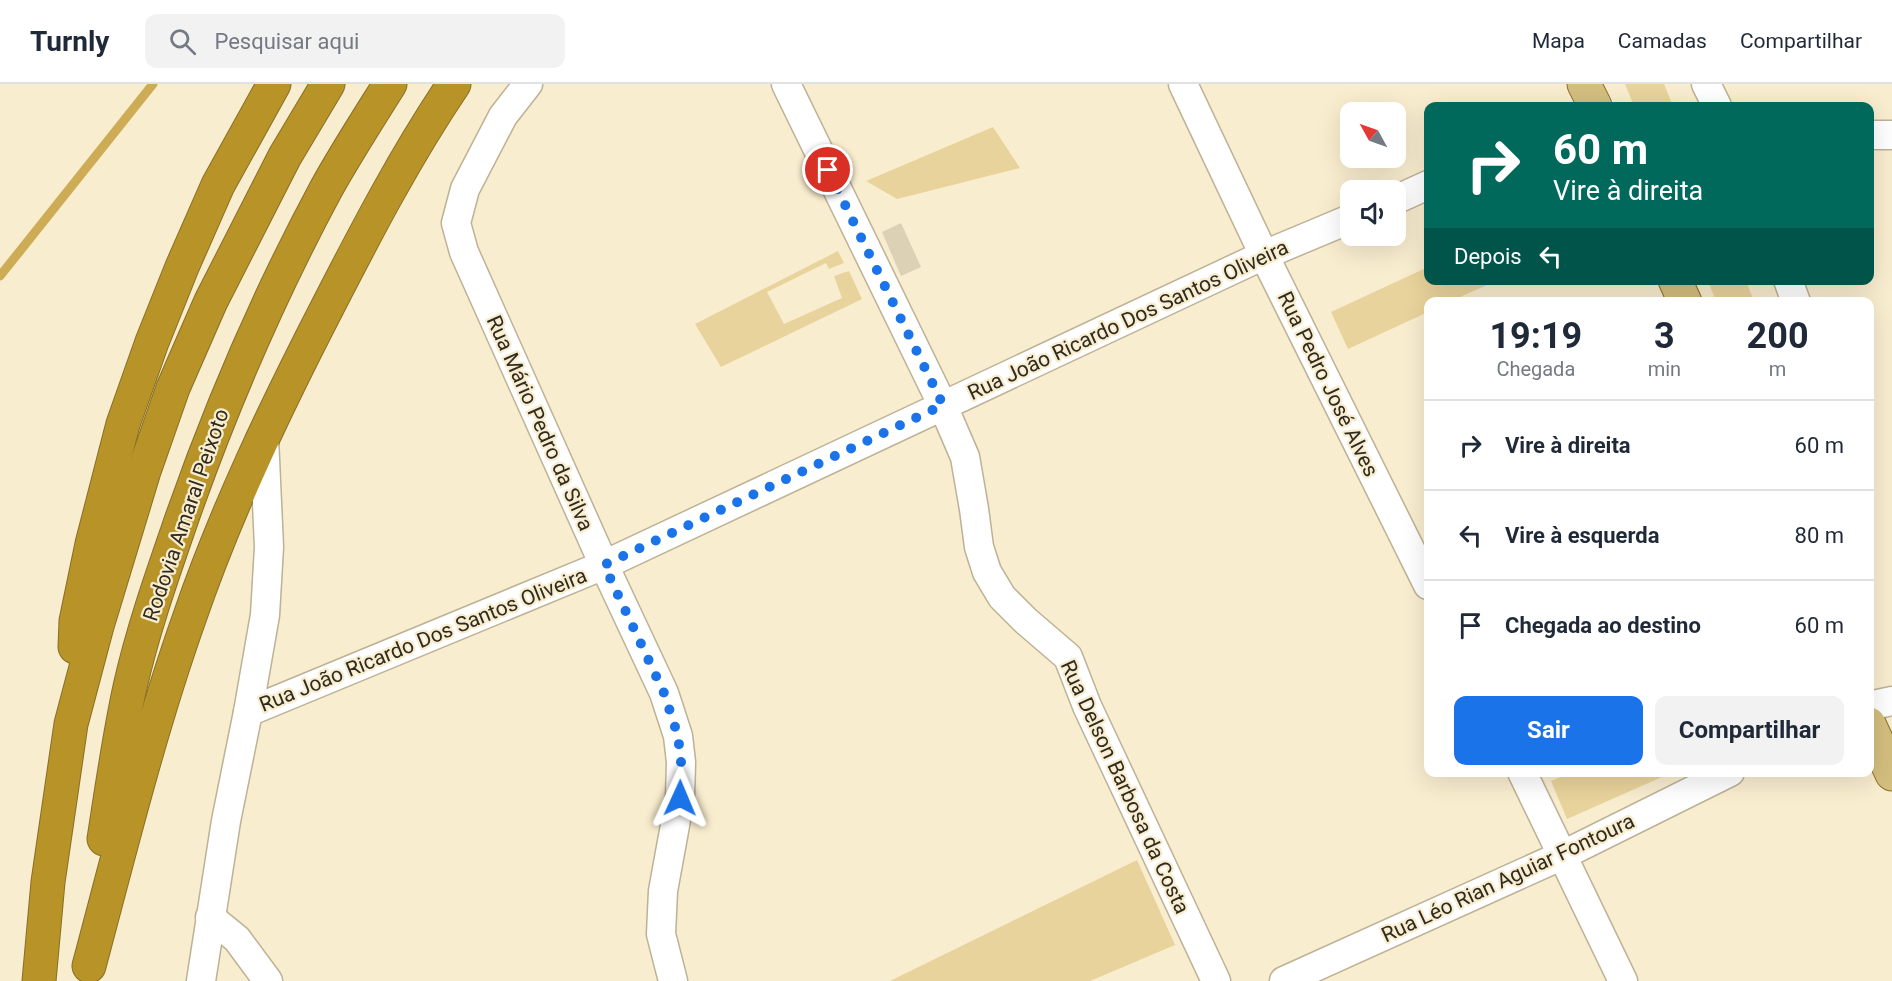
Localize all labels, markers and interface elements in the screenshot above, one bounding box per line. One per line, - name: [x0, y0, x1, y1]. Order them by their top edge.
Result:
- search box: [145, 14, 565, 68]
- text: Turnly: [30, 25, 109, 58]
- icon: search: [166, 25, 199, 58]
- text: Pesquisar aqui: [214, 29, 359, 54]
- text: Mapa: [1532, 29, 1585, 53]
- text: Camadas: [1618, 29, 1707, 53]
- text: Compartilhar: [1740, 29, 1862, 53]
- north arrow: [1340, 102, 1406, 168]
- map controls: [1340, 102, 1406, 246]
- text: 60 m: [1553, 125, 1648, 174]
- icon: right: [1454, 126, 1532, 204]
- pin: [802, 144, 853, 195]
- icon: arrive: [811, 153, 844, 186]
- text: Vire à direita: [1553, 175, 1703, 207]
- button: sound: [1340, 180, 1406, 246]
- street label: Rua João Ricardo Dos Santos Oliveira: [964, 235, 1292, 405]
- icon: left: [1534, 240, 1567, 273]
- text: Depois: [1454, 244, 1522, 269]
- street label: Rua Pedro José Alves: [1273, 288, 1383, 480]
- street label: Rua Mário Pedro da Silva: [482, 312, 598, 534]
- text: 19:19: [1489, 315, 1582, 357]
- text: 3: [1654, 315, 1675, 357]
- text: 200: [1747, 315, 1809, 357]
- text: Chegada: [1496, 357, 1575, 381]
- text: min: [1648, 357, 1681, 381]
- text: m: [1769, 357, 1786, 381]
- street label: Rodovia Amaral Peixoto: [138, 406, 234, 624]
- icon: right: [1454, 429, 1487, 462]
- text: Vire à direita: [1505, 433, 1631, 458]
- text: 60 m: [1795, 433, 1844, 458]
- icon: left: [1454, 519, 1487, 552]
- text: Vire à esquerda: [1505, 523, 1659, 548]
- text: 80 m: [1795, 523, 1844, 548]
- street label: Rua João Ricardo Dos Santos Oliveira: [256, 563, 590, 717]
- icon: arrive: [1454, 609, 1487, 642]
- text: Chegada ao destino: [1505, 613, 1701, 638]
- text: 60 m: [1795, 613, 1844, 638]
- street label: Rua Delson Barbosa da Costa: [1056, 656, 1194, 918]
- button: Sair: [1454, 696, 1643, 765]
- button: Compartilhar: [1655, 696, 1844, 765]
- position arrow: [648, 766, 712, 830]
- street label: Rua Léo Rian Aguiar Fontoura: [1378, 809, 1638, 947]

